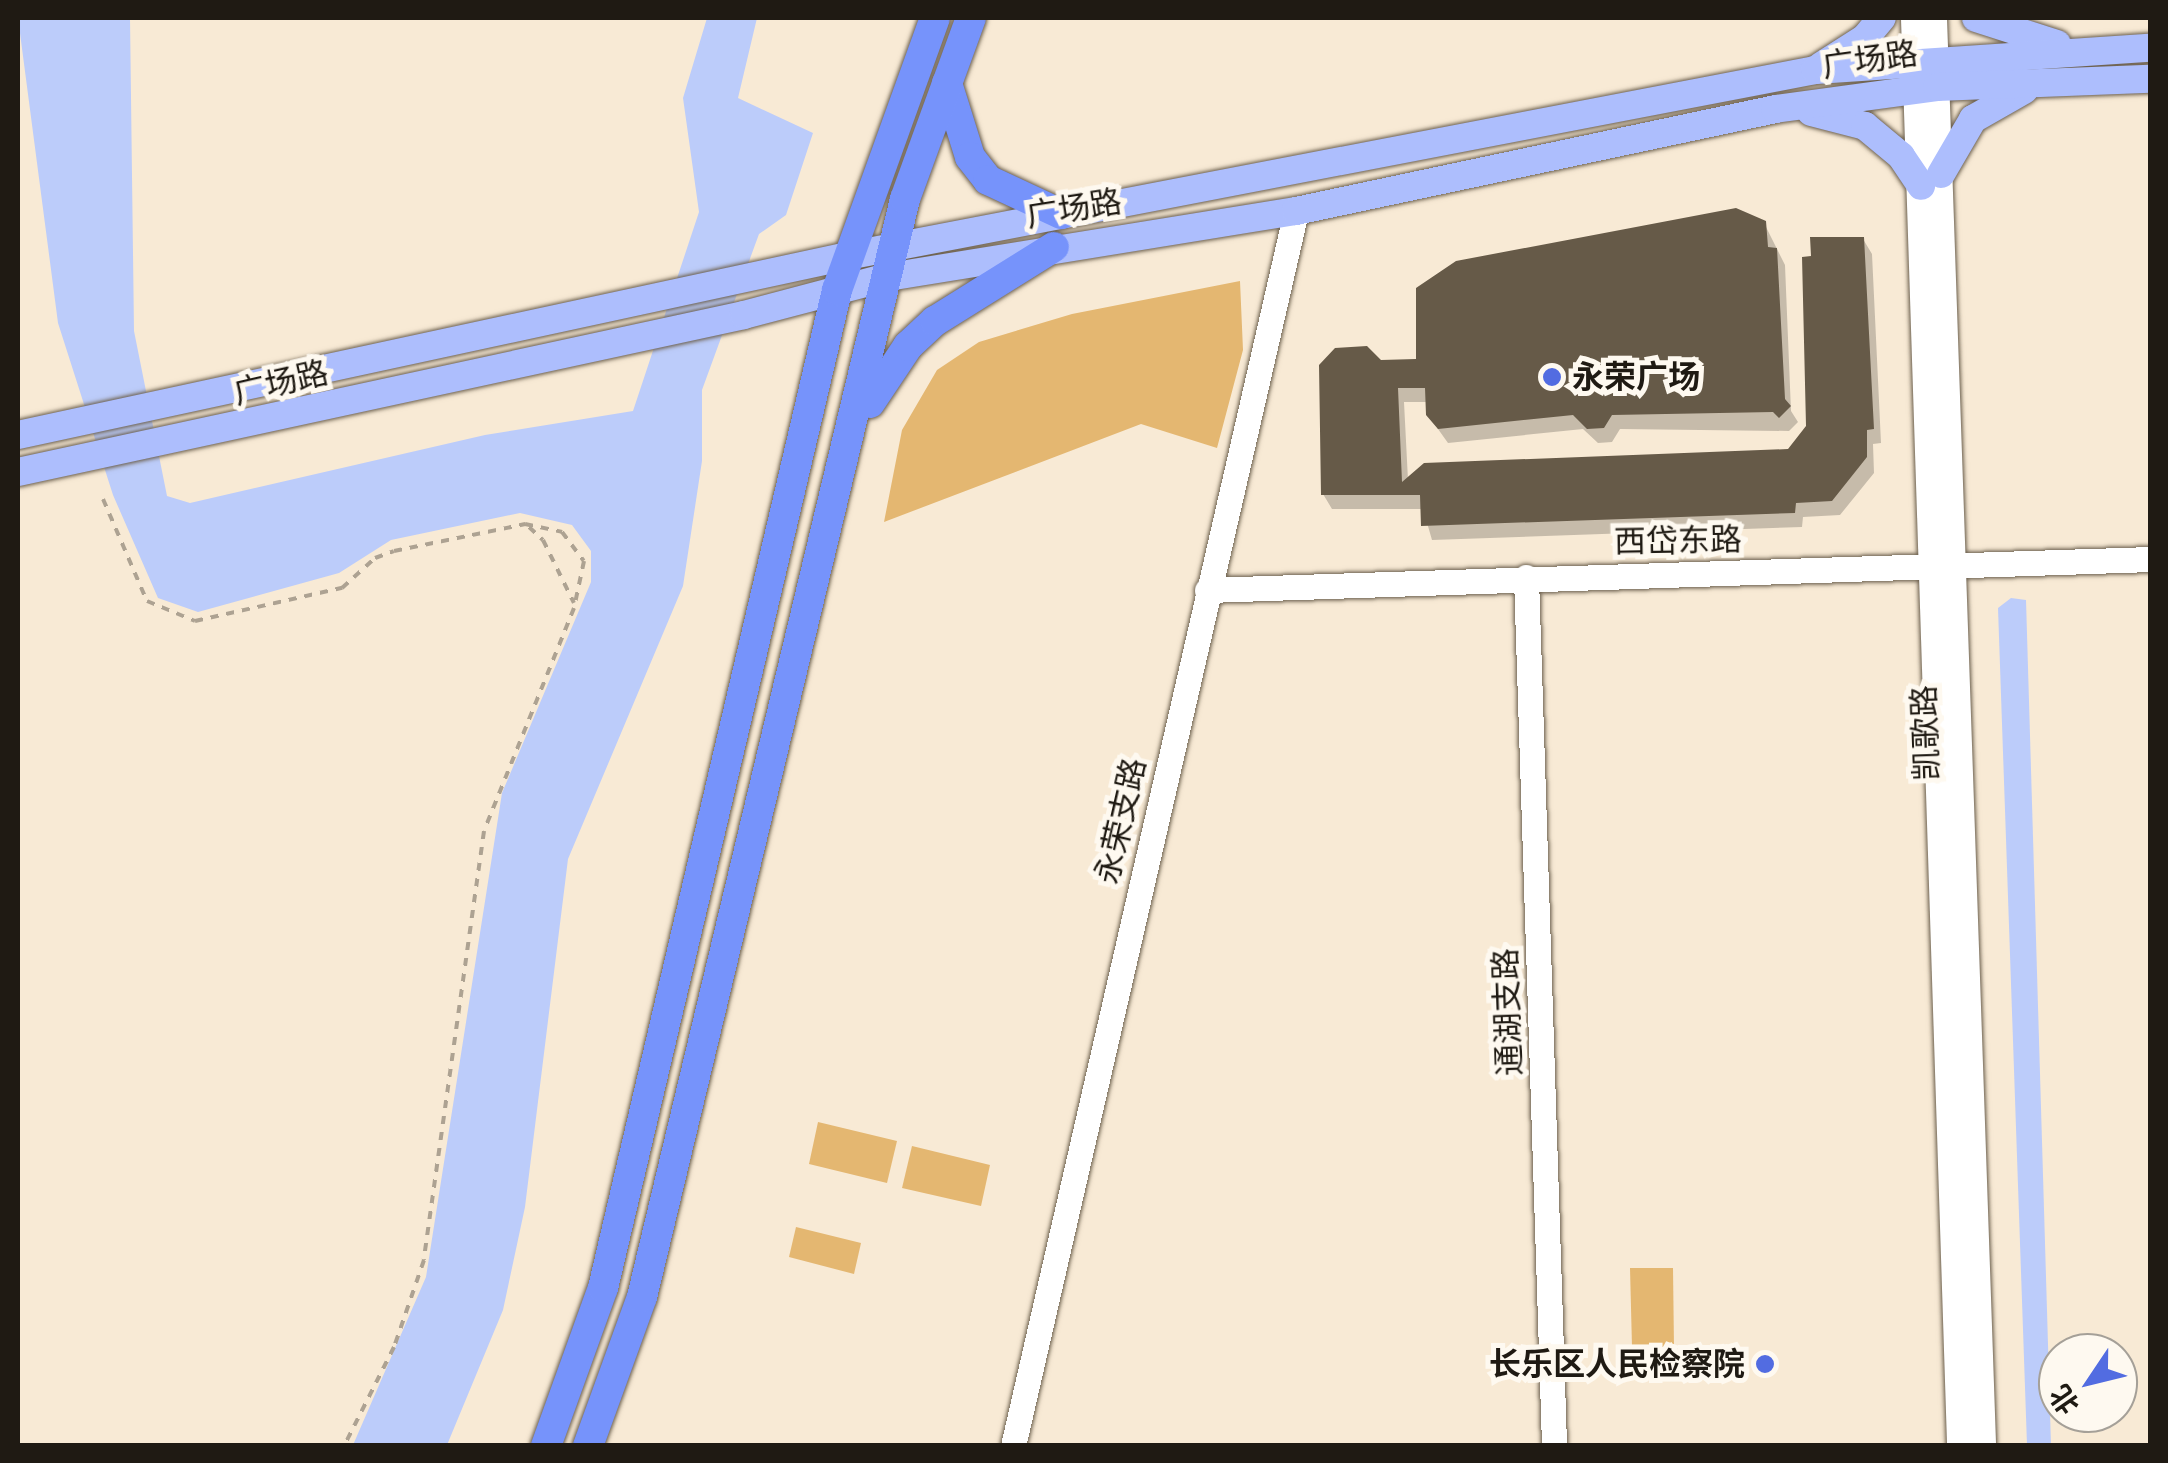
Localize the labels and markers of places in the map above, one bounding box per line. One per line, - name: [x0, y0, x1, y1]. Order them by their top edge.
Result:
- place label: 永荣广场: [1572, 358, 1700, 396]
- marker: 永荣广场: [1541, 366, 1563, 388]
- place label: 长乐区人民检察院: [1489, 1345, 1745, 1383]
- marker: 长乐区人民检察院: [1754, 1353, 1776, 1375]

